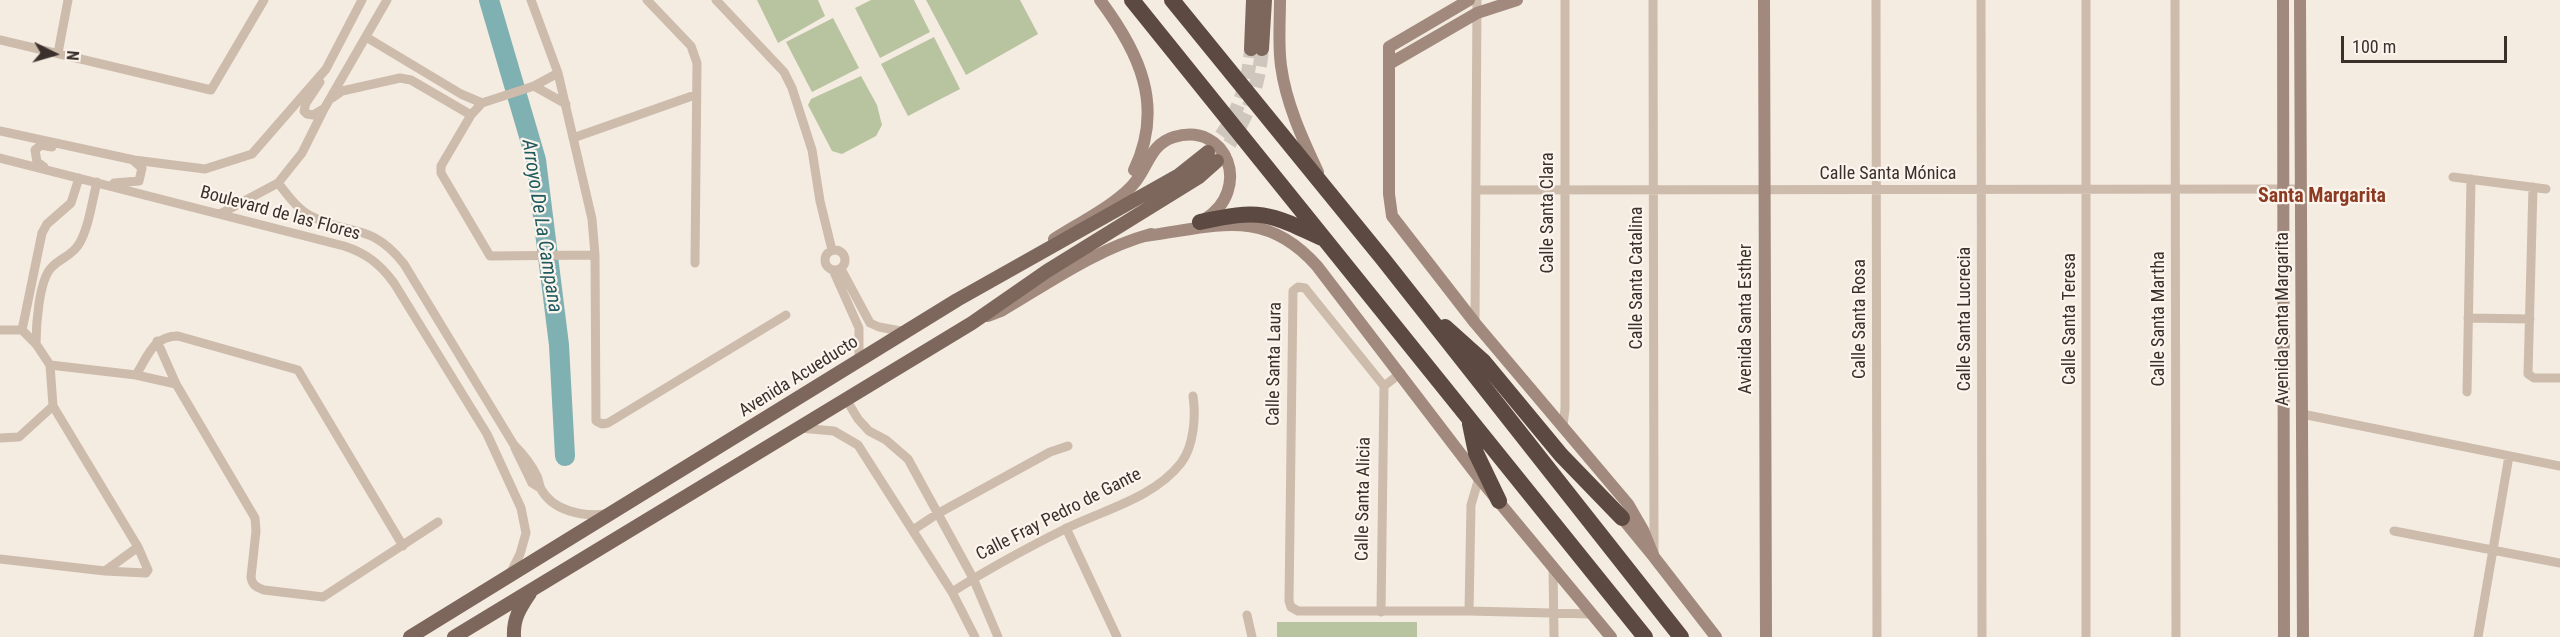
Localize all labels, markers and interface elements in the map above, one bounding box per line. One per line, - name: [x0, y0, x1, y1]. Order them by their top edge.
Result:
- north arrow: [24, 24, 84, 84]
- scale bar: [2344, 24, 2510, 62]
- text: 100 m: [2352, 36, 2396, 57]
- text: N: [63, 50, 82, 61]
- water label: Arroyo De La Campana: [515, 138, 567, 314]
- street label: Calle Santa Clara: [1537, 152, 1559, 274]
- street label: Calle Santa Mónica: [1820, 163, 1956, 185]
- street label: Boulevard de las Flores: [198, 182, 362, 246]
- district label: Santa Margarita: [2258, 185, 2386, 209]
- street label: Calle Santa Catalina: [1626, 207, 1648, 349]
- street label: Avenida Santa Margarita: [2272, 232, 2294, 406]
- street label: Avenida Santa Esther: [1735, 244, 1757, 394]
- street label: Calle Santa Lucrecia: [1954, 247, 1976, 391]
- street label: Calle Santa Martha: [2148, 251, 2170, 387]
- street label: Calle Santa Teresa: [2059, 253, 2081, 385]
- street label: Calle Santa Rosa: [1849, 259, 1871, 379]
- street label: Calle Santa Laura: [1263, 302, 1287, 426]
- street label: Avenida Acueducto: [735, 332, 863, 422]
- street label: Calle Santa Alicia: [1352, 437, 1376, 561]
- street label: Calle Fray Pedro de Gante: [973, 464, 1145, 566]

